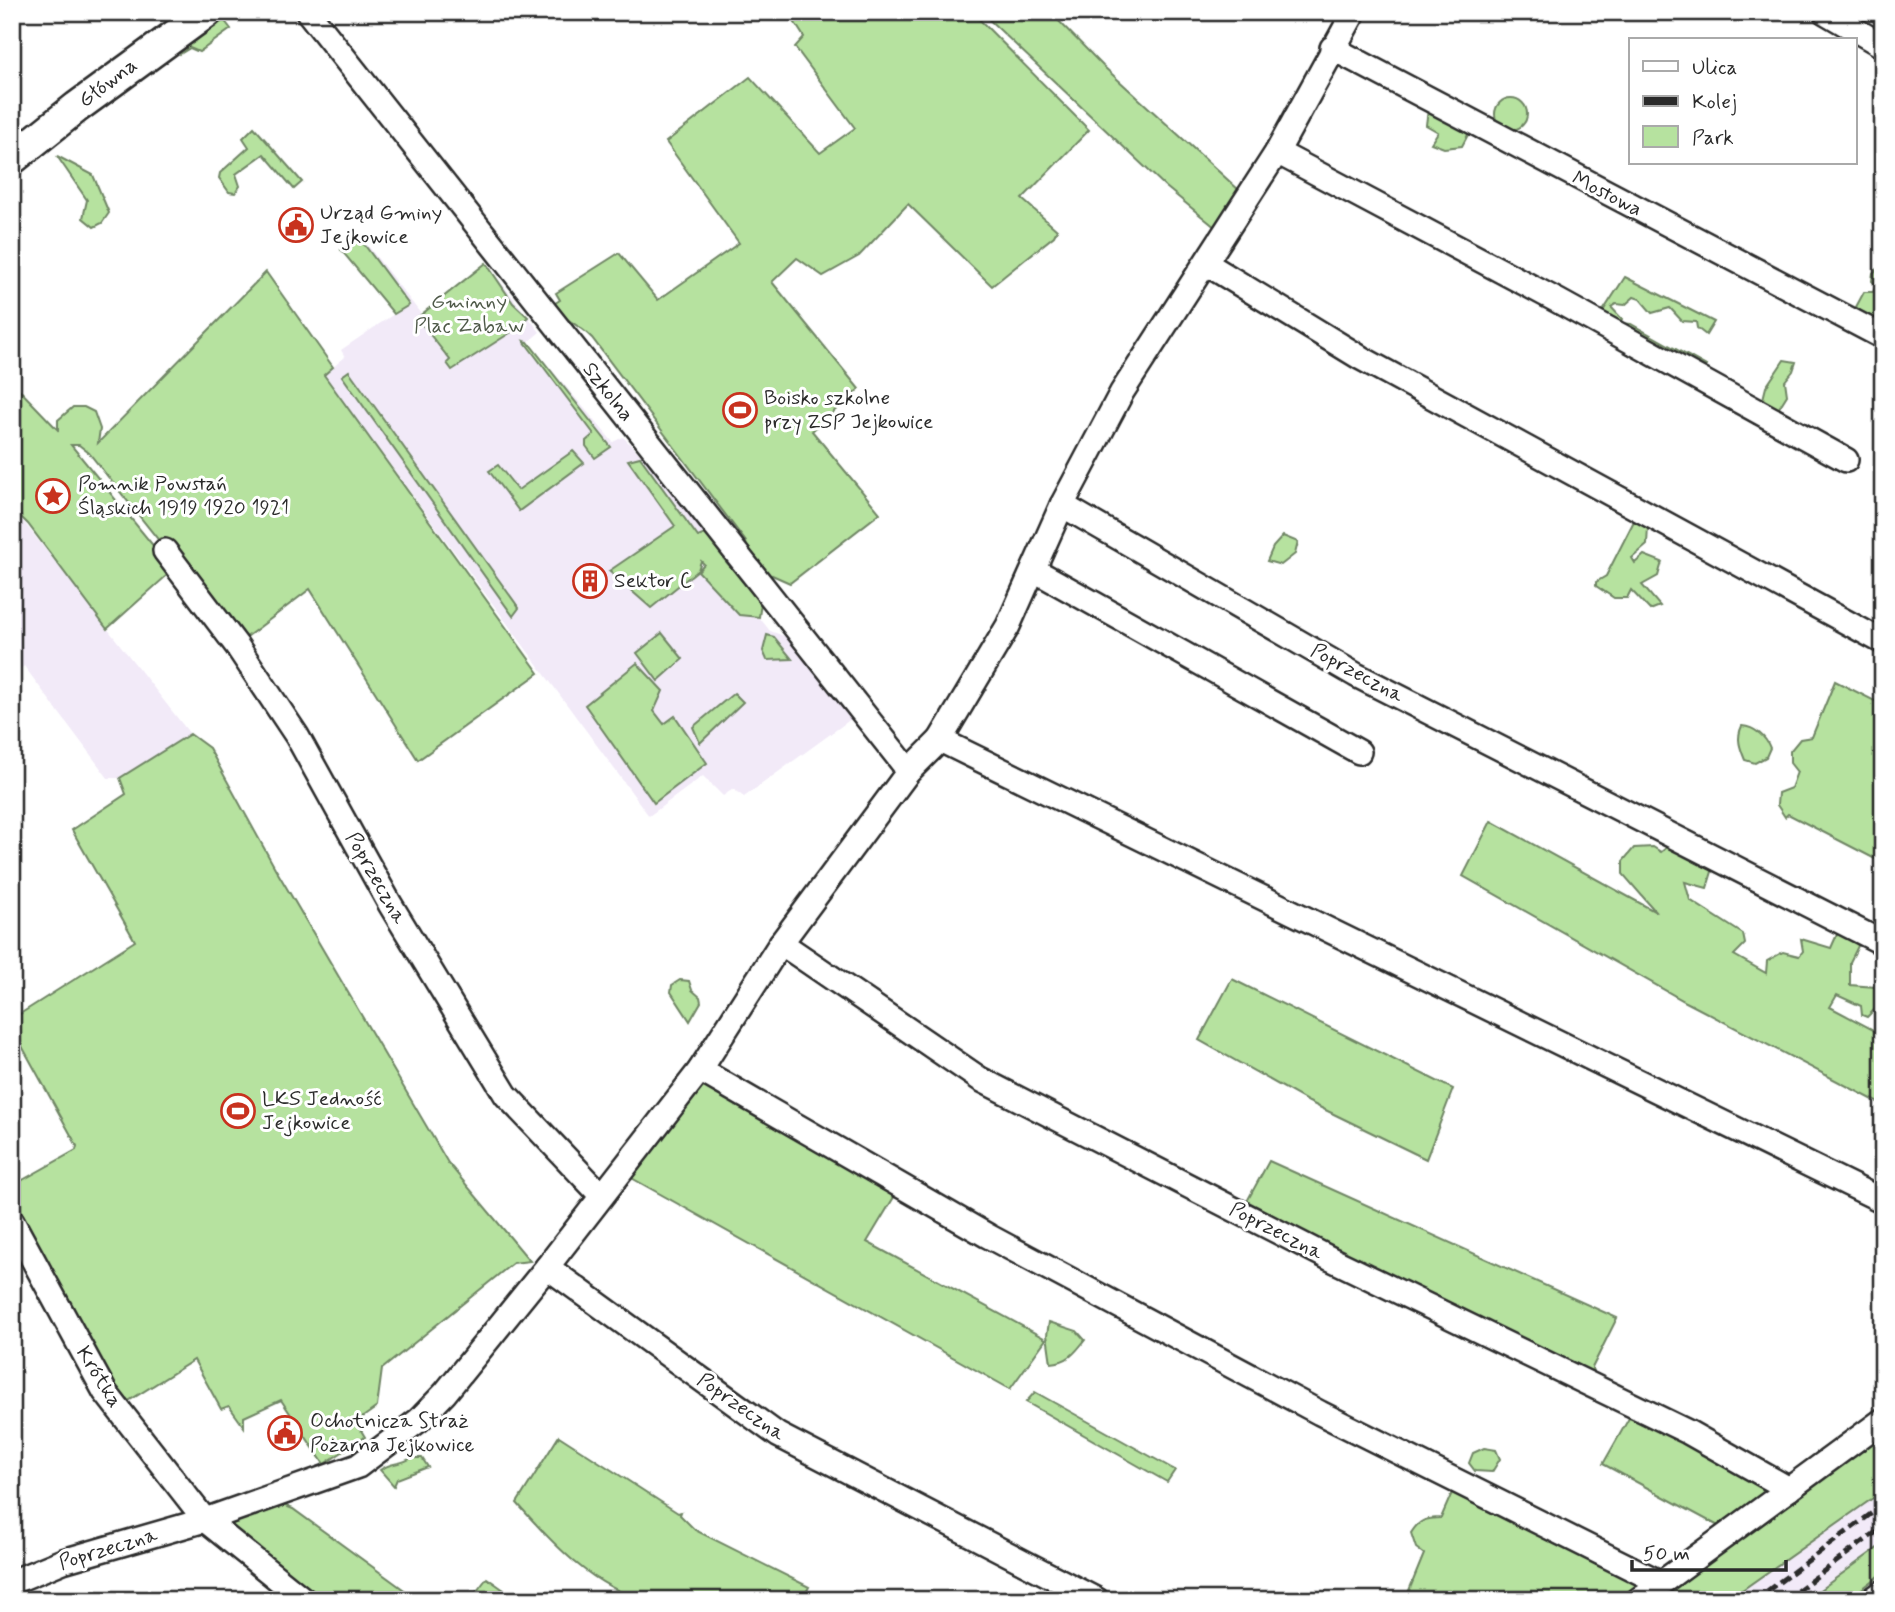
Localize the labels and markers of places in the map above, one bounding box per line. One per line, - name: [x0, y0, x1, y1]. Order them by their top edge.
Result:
- place label: Urząd Gminy Jejkowice: [320, 199, 442, 251]
- public building icon: Urząd Gminy Jejkowice: [277, 206, 315, 244]
- place label: Boisko szkolne przy ZSP Jejkowice: [764, 384, 933, 436]
- sports icon: Boisko szkolne przy ZSP Jejkowice: [721, 391, 759, 429]
- place label: Pomnik Powstań Śląskich 1919 1920 1921: [78, 470, 289, 522]
- place icon: Pomnik Powstań Śląskich 1919 1920 1921: [34, 477, 72, 515]
- building icon: Sektor C: [571, 562, 609, 600]
- place label: Sektor C: [614, 567, 692, 595]
- place label: LKS Jedność Jejkowice: [262, 1085, 382, 1137]
- sports icon: LKS Jedność Jejkowice: [219, 1092, 257, 1130]
- place label: Ochotnicza Straż Pożarna Jejkowice: [310, 1407, 475, 1459]
- public building icon: Ochotnicza Straż Pożarna Jejkowice: [266, 1414, 304, 1452]

